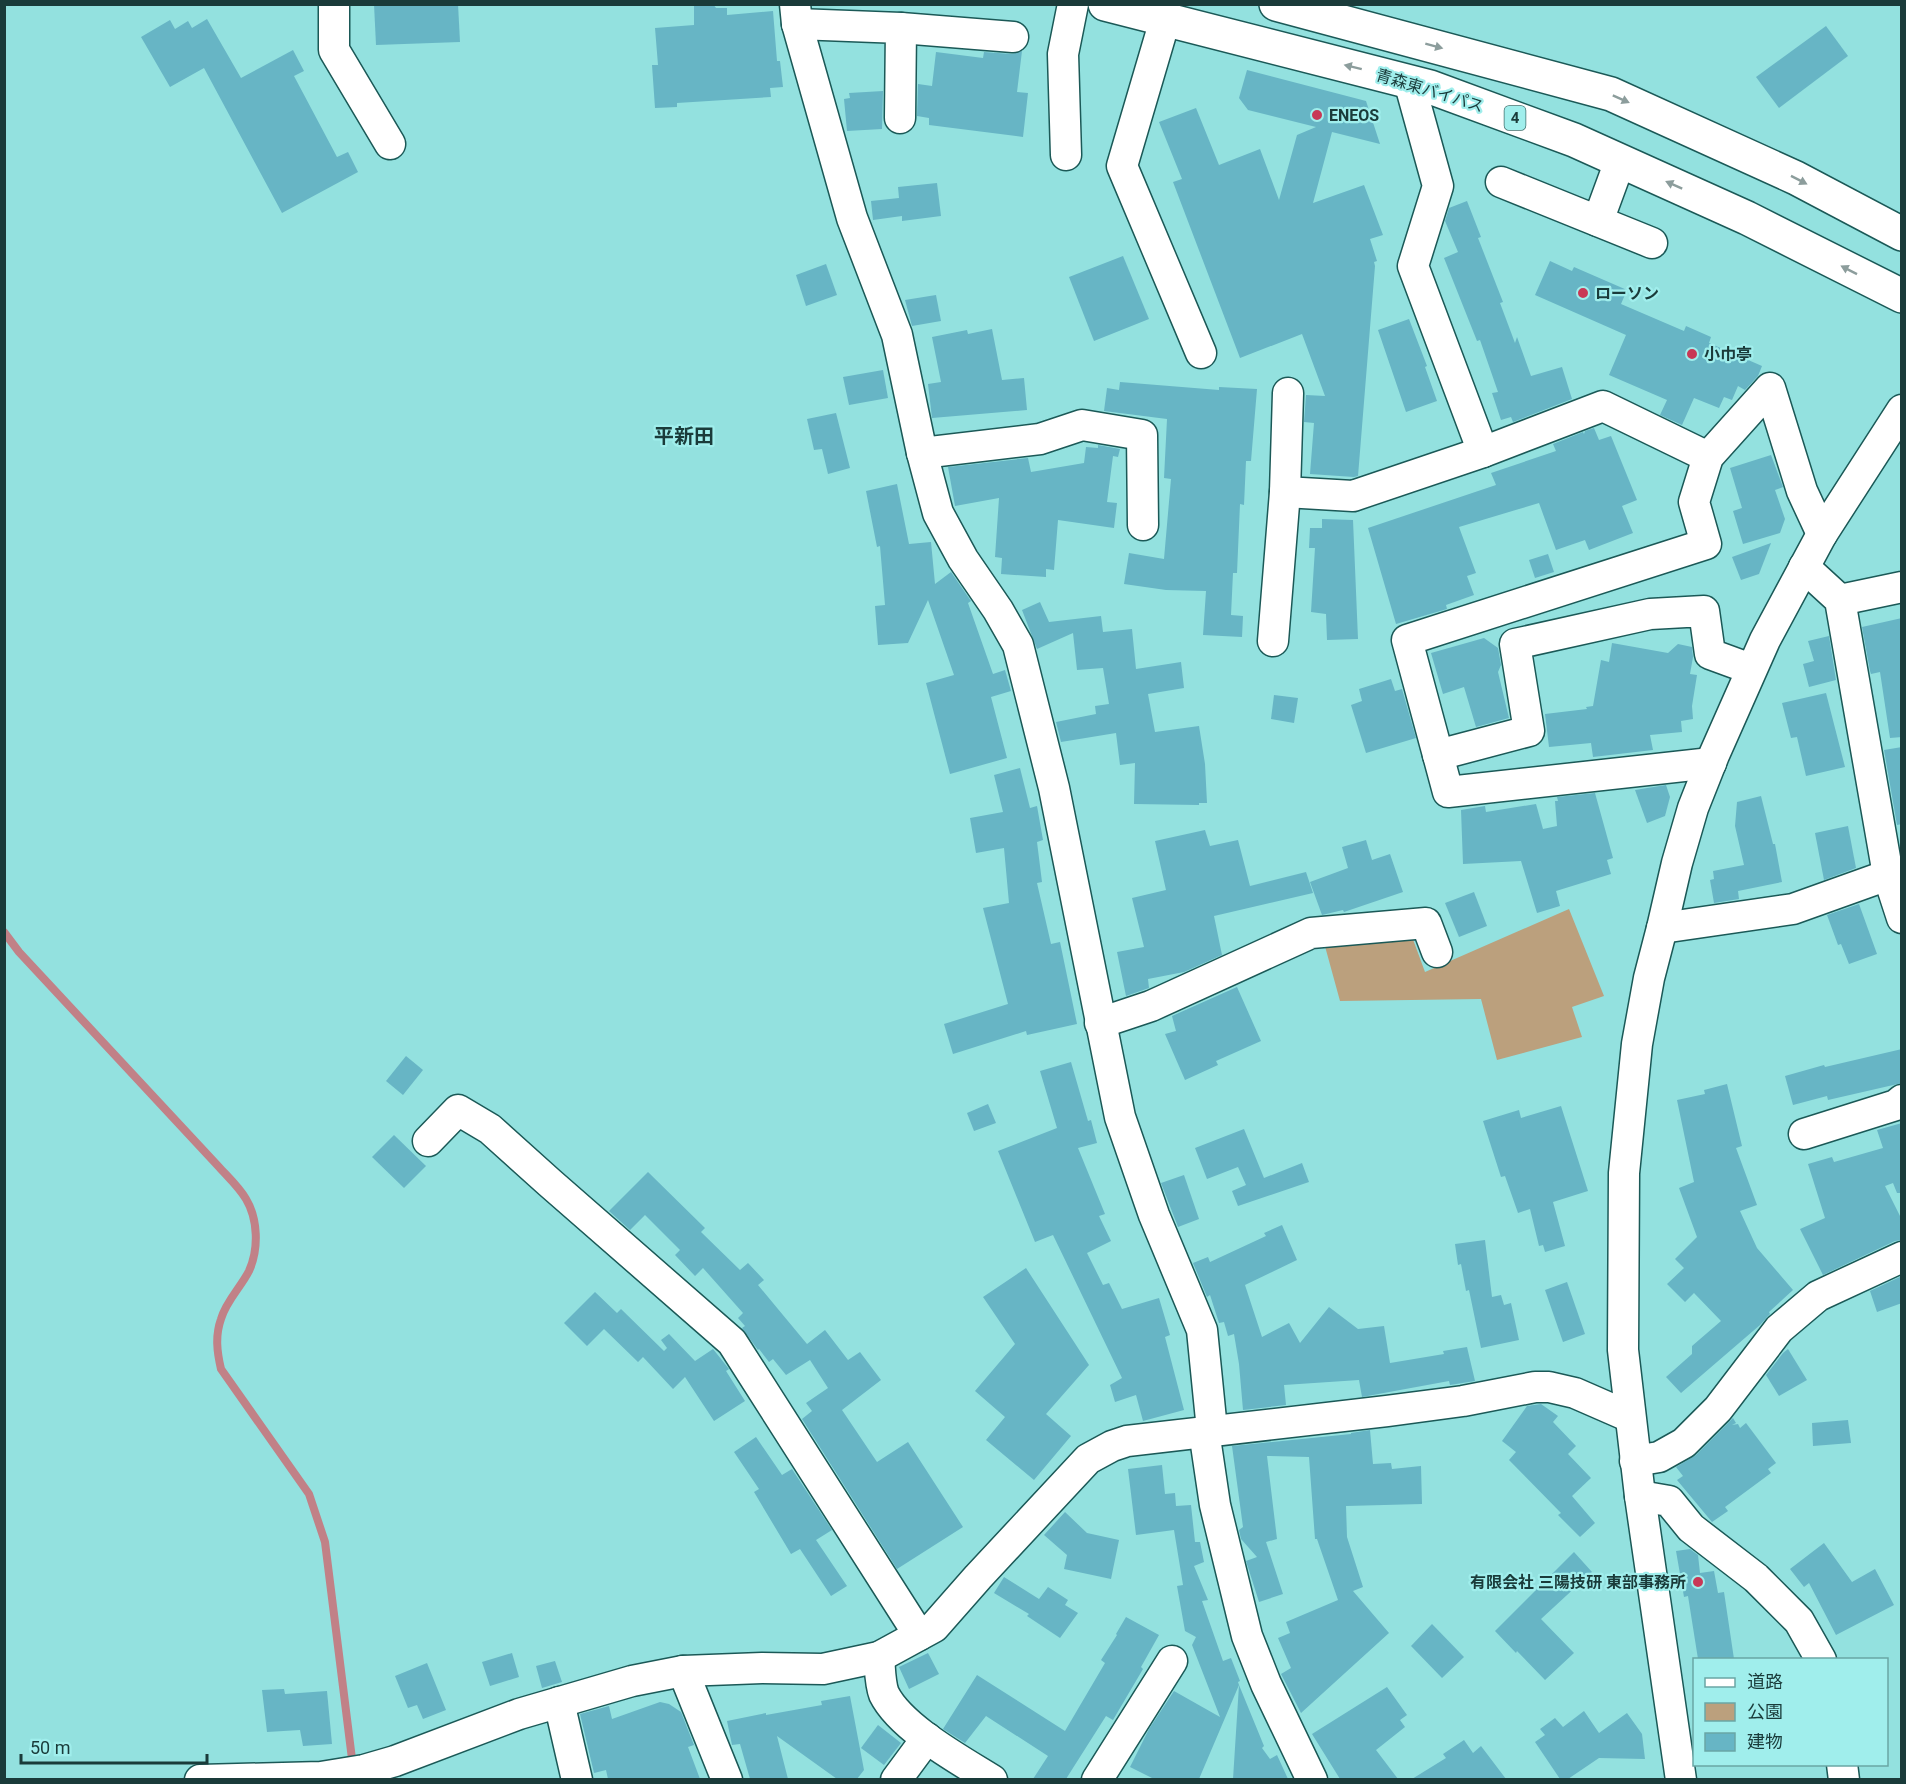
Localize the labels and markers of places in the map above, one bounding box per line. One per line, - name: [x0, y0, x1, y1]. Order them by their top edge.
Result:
- place label: ENEOS: [1329, 106, 1379, 125]
- marker: ENEOS: [1310, 108, 1324, 122]
- place label: ローソン: [1595, 284, 1659, 303]
- marker: ローソン: [1576, 286, 1590, 300]
- place label: 小巾亭: [1704, 345, 1752, 364]
- marker: 小巾亭: [1685, 347, 1699, 361]
- place label: 有限会社 三陽技研 東部事務所: [1470, 1573, 1686, 1592]
- marker: 有限会社 三陽技研 東部事務所: [1691, 1575, 1705, 1589]

